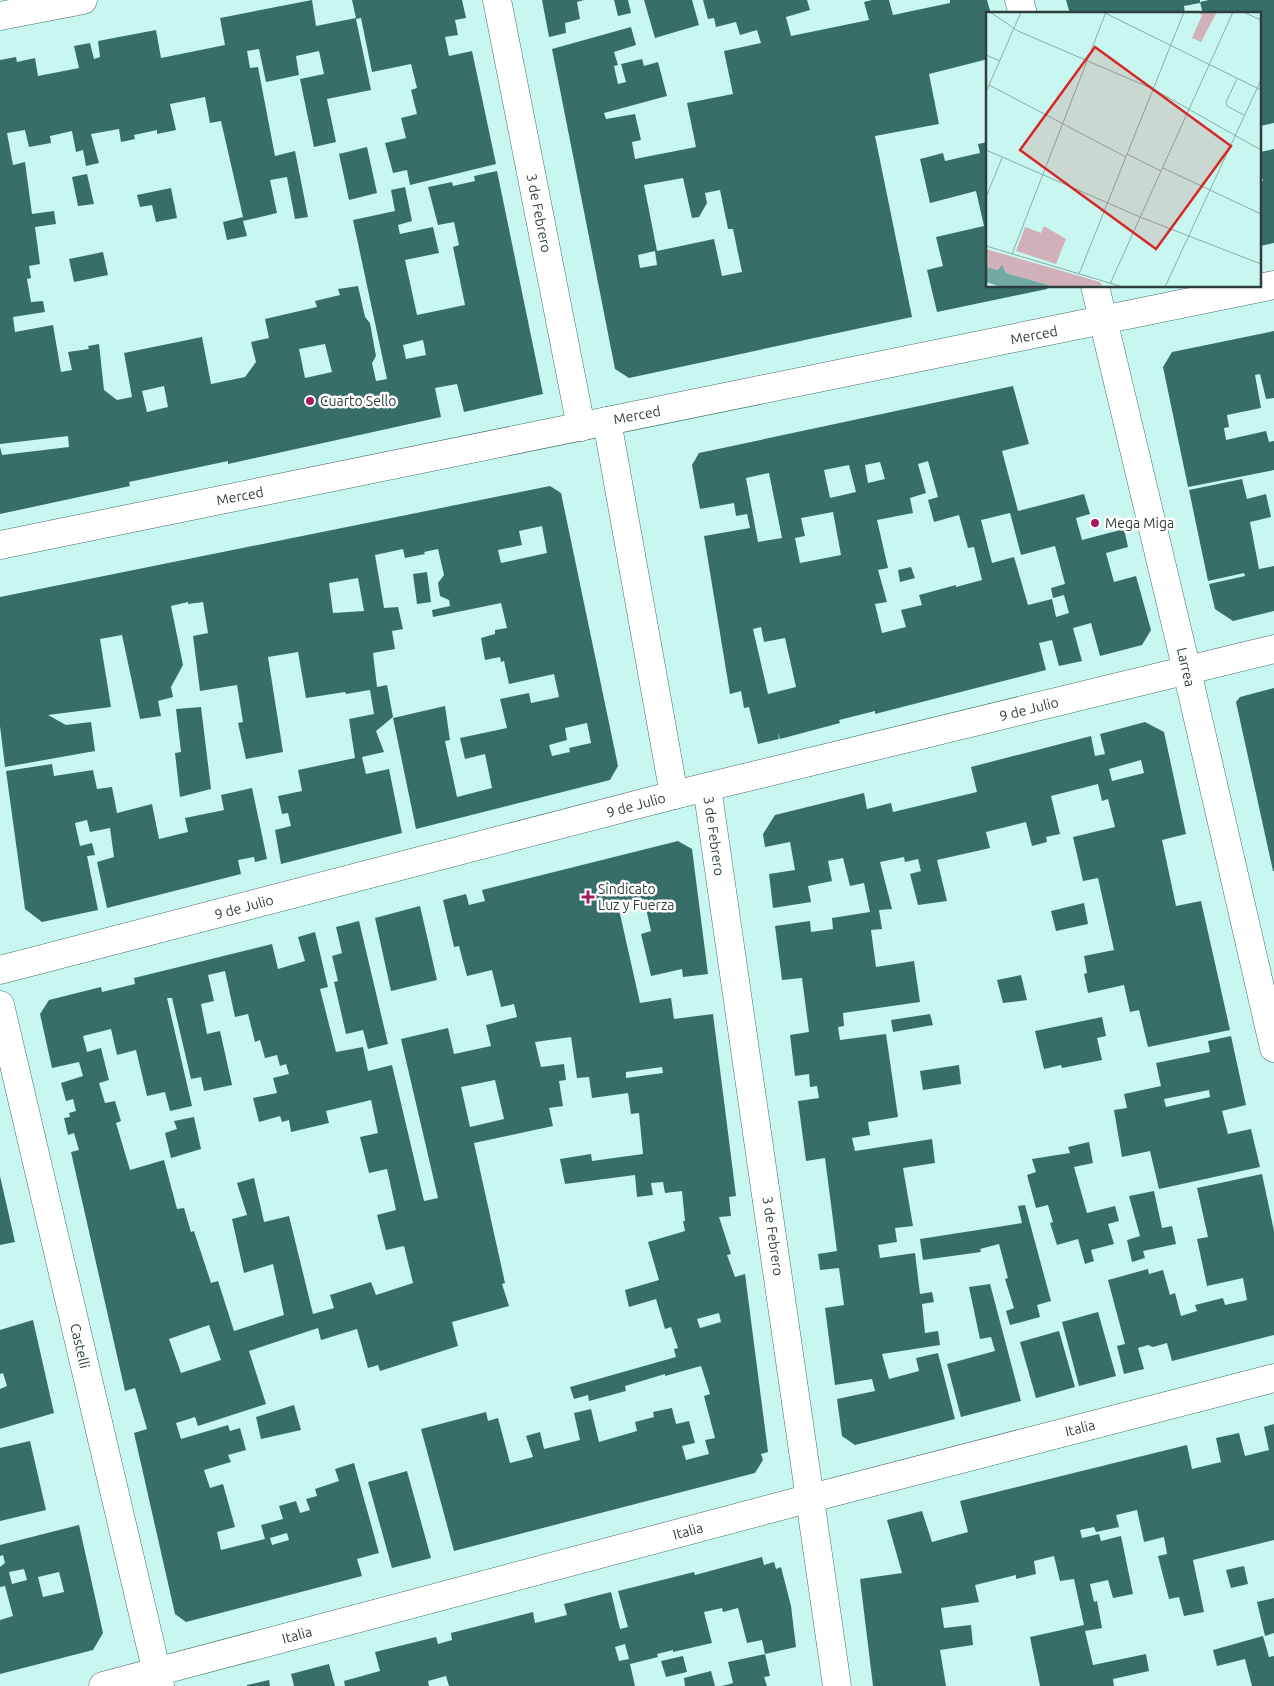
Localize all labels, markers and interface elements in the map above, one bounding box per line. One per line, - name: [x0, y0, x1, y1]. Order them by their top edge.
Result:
- inset map: [986, 12, 1262, 288]
- street label: 3 de Febrero: [524, 172, 554, 254]
- street label: Merced: [1009, 323, 1059, 347]
- place label: Cuarto Sello: [320, 393, 396, 409]
- marker: Cuarto Sello: [304, 395, 316, 407]
- street label: Merced: [612, 403, 662, 427]
- street label: Merced: [215, 484, 265, 508]
- place label: Mega Miga: [1105, 515, 1174, 531]
- marker: Mega Miga: [1089, 517, 1101, 529]
- street label: Larrea: [1174, 646, 1198, 688]
- street label: 9 de Julio: [998, 694, 1060, 724]
- street label: 9 de Julio: [605, 789, 667, 821]
- street label: 3 de Febrero: [701, 795, 727, 877]
- place label: Sindicato Luz y Fuerza: [598, 881, 675, 913]
- street label: 9 de Julio: [213, 891, 275, 923]
- marker: Sindicato Luz y Fuerza: [582, 891, 594, 903]
- street label: 3 de Febrero: [760, 1195, 786, 1277]
- street label: Castelli: [67, 1322, 93, 1370]
- street label: Italia: [1063, 1417, 1097, 1439]
- street label: Italia: [671, 1519, 705, 1543]
- street label: Italia: [280, 1623, 314, 1647]

